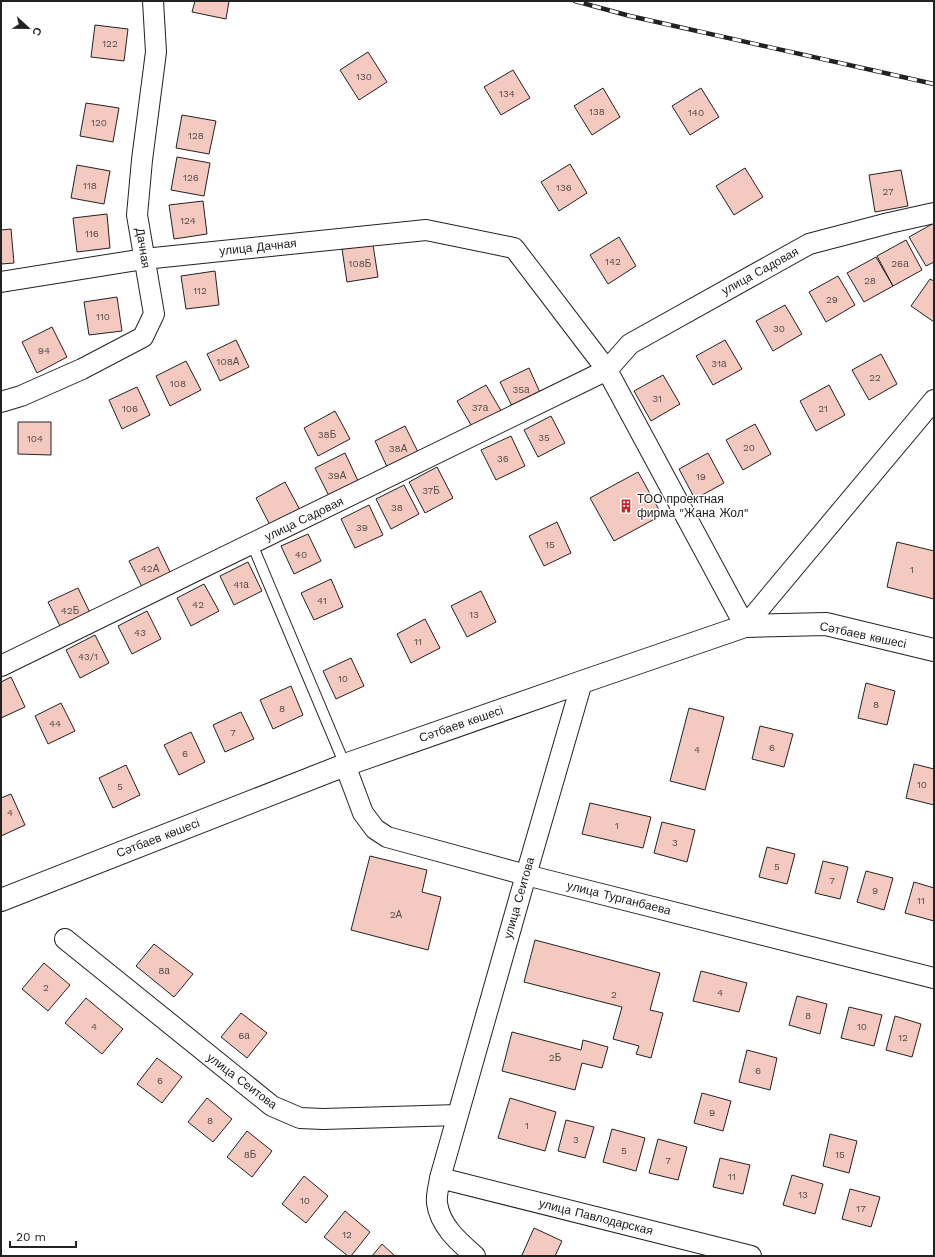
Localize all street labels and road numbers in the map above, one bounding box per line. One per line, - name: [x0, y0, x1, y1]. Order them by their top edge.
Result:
- street label: Дачная: [133, 227, 153, 269]
- street label: улица Дачная: [219, 236, 297, 258]
- street label: улица Садовая: [719, 244, 801, 298]
- street label: улица Садовая: [262, 494, 346, 544]
- street label: Сәтбаев көшесі: [818, 619, 908, 651]
- street label: Сәтбаев көшесі: [417, 703, 505, 745]
- street label: Сәтбаев көшесі: [114, 816, 202, 860]
- street label: улица Сеитова: [501, 855, 537, 940]
- street label: улица Турганбаева: [566, 878, 673, 918]
- street label: улица Сеитова: [204, 1050, 280, 1112]
- street label: улица Павлодарская: [538, 1196, 654, 1238]

